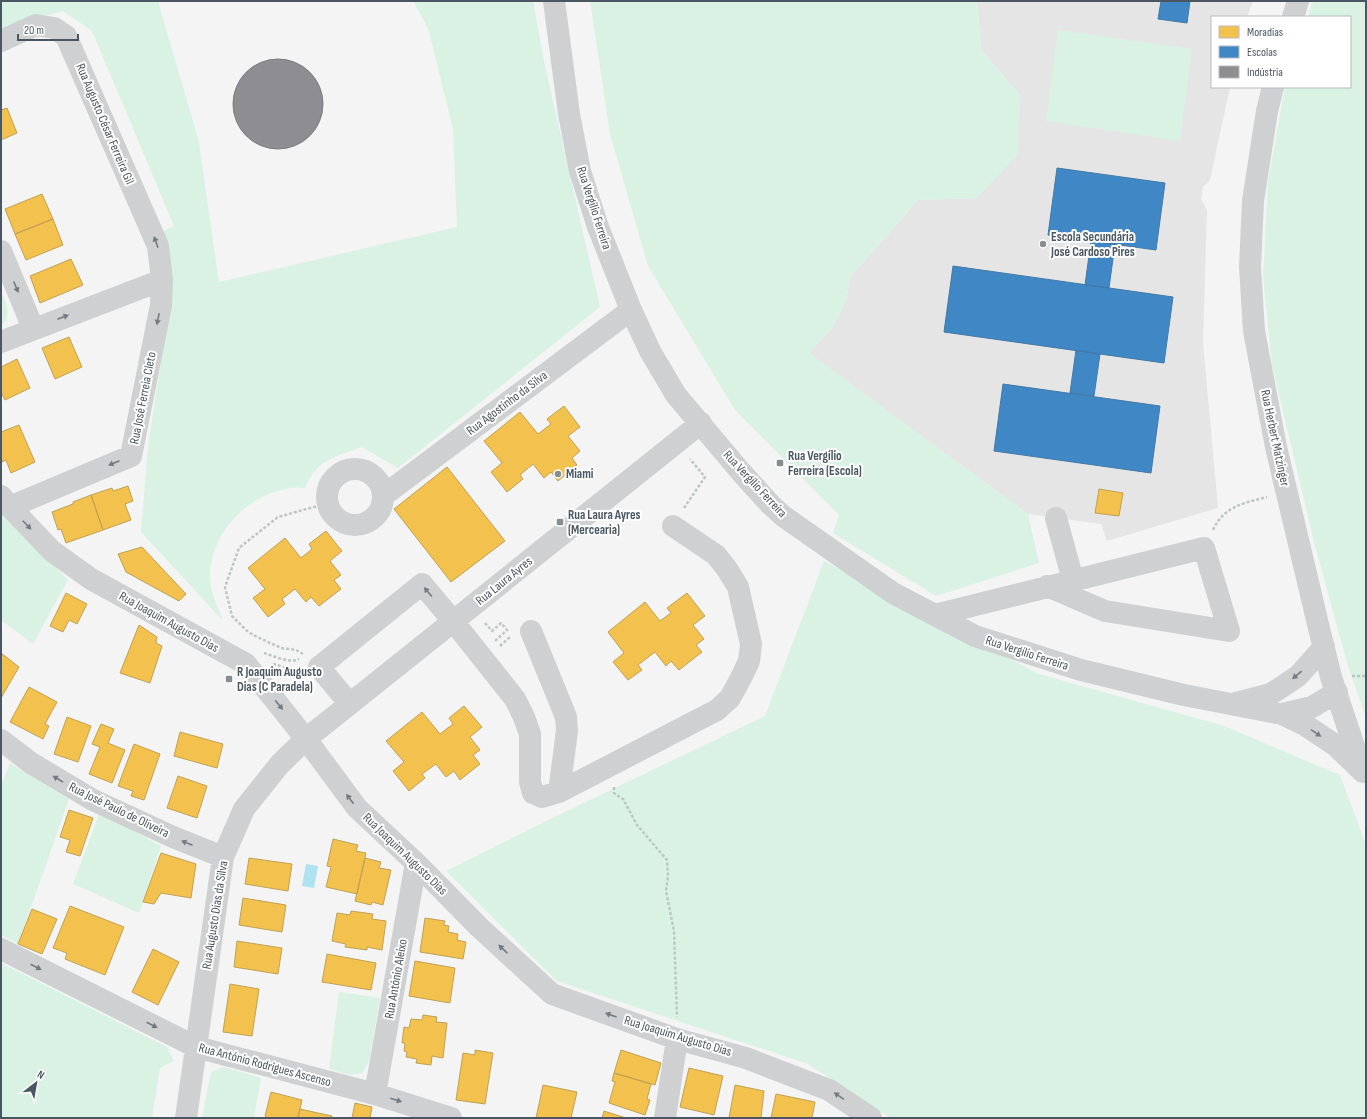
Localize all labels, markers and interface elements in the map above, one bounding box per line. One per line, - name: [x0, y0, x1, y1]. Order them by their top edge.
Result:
- scale bar: [18, 16, 78, 42]
- legend: [1211, 16, 1351, 88]
- text: 20 m: [24, 23, 44, 38]
- text: Moradias: [1247, 25, 1283, 40]
- text: Escolas: [1247, 45, 1277, 60]
- street label: Rua Augusto César Ferreira Gil: [72, 61, 138, 187]
- text: Indústria: [1247, 65, 1283, 80]
- street label: Rua Vergílio Ferreira: [573, 165, 615, 251]
- place label: Escola Secundária José Cardoso Pires: [1050, 229, 1135, 260]
- one-way arrow: [152, 235, 158, 247]
- marker: Escola Secundária José Cardoso Pires: [1038, 239, 1048, 249]
- one-way arrow: [13, 282, 19, 293]
- one-way arrow: [155, 313, 161, 325]
- one-way arrow: [58, 314, 70, 320]
- street label: Rua José Ferreia Cleto: [126, 351, 160, 445]
- street label: Rua Agostinho da Silva: [463, 367, 551, 439]
- street label: Rua Herbert Matzinger: [1257, 388, 1293, 488]
- street label: Rua Vergílio Ferreira: [720, 447, 790, 521]
- place label: Rua Vergílio Ferreira (Escola): [788, 448, 862, 479]
- marker: Rua Vergílio Ferreira (Escola): [775, 458, 785, 468]
- one-way arrow: [109, 460, 120, 466]
- place label: Miami: [566, 466, 594, 482]
- marker: Miami: [553, 469, 563, 479]
- place label: Rua Laura Ayres (Mercearia): [568, 507, 640, 538]
- marker: Rua Laura Ayres (Mercearia): [555, 517, 565, 527]
- one-way arrow: [22, 520, 32, 530]
- street label: Rua Laura Ayres: [472, 553, 536, 609]
- one-way arrow: [424, 586, 433, 597]
- street label: Rua Joaquim Augusto Dias: [116, 588, 222, 656]
- street label: Rua Vergílio Ferreira: [984, 632, 1070, 674]
- place label: R Joaquim Augusto Dias (C Paradela): [237, 664, 322, 695]
- one-way arrow: [1292, 671, 1302, 680]
- marker: R Joaquim Augusto Dias (C Paradela): [224, 674, 234, 684]
- one-way arrow: [274, 700, 283, 711]
- one-way arrow: [1311, 729, 1321, 737]
- one-way arrow: [53, 775, 63, 783]
- street label: Rua José Paulo de Oliveira: [66, 779, 172, 841]
- one-way arrow: [346, 793, 355, 804]
- street label: Rua Joaquim Augusto Dias: [359, 810, 451, 899]
- one-way arrow: [180, 839, 192, 845]
- street label: Rua Augusto Dias da Silva: [199, 860, 231, 970]
- street label: Rua António Aleixo: [381, 938, 411, 1020]
- one-way arrow: [498, 944, 508, 953]
- one-way arrow: [30, 963, 41, 970]
- one-way arrow: [605, 1012, 617, 1018]
- street label: Rua Joaquim Augusto Dias: [622, 1012, 734, 1060]
- one-way arrow: [146, 1022, 158, 1028]
- street label: Rua António Rodrigues Ascenso: [197, 1040, 333, 1090]
- north arrow: [16, 1063, 56, 1103]
- text: N: [35, 1068, 47, 1082]
- one-way arrow: [834, 1092, 844, 1100]
- one-way arrow: [390, 1097, 402, 1103]

